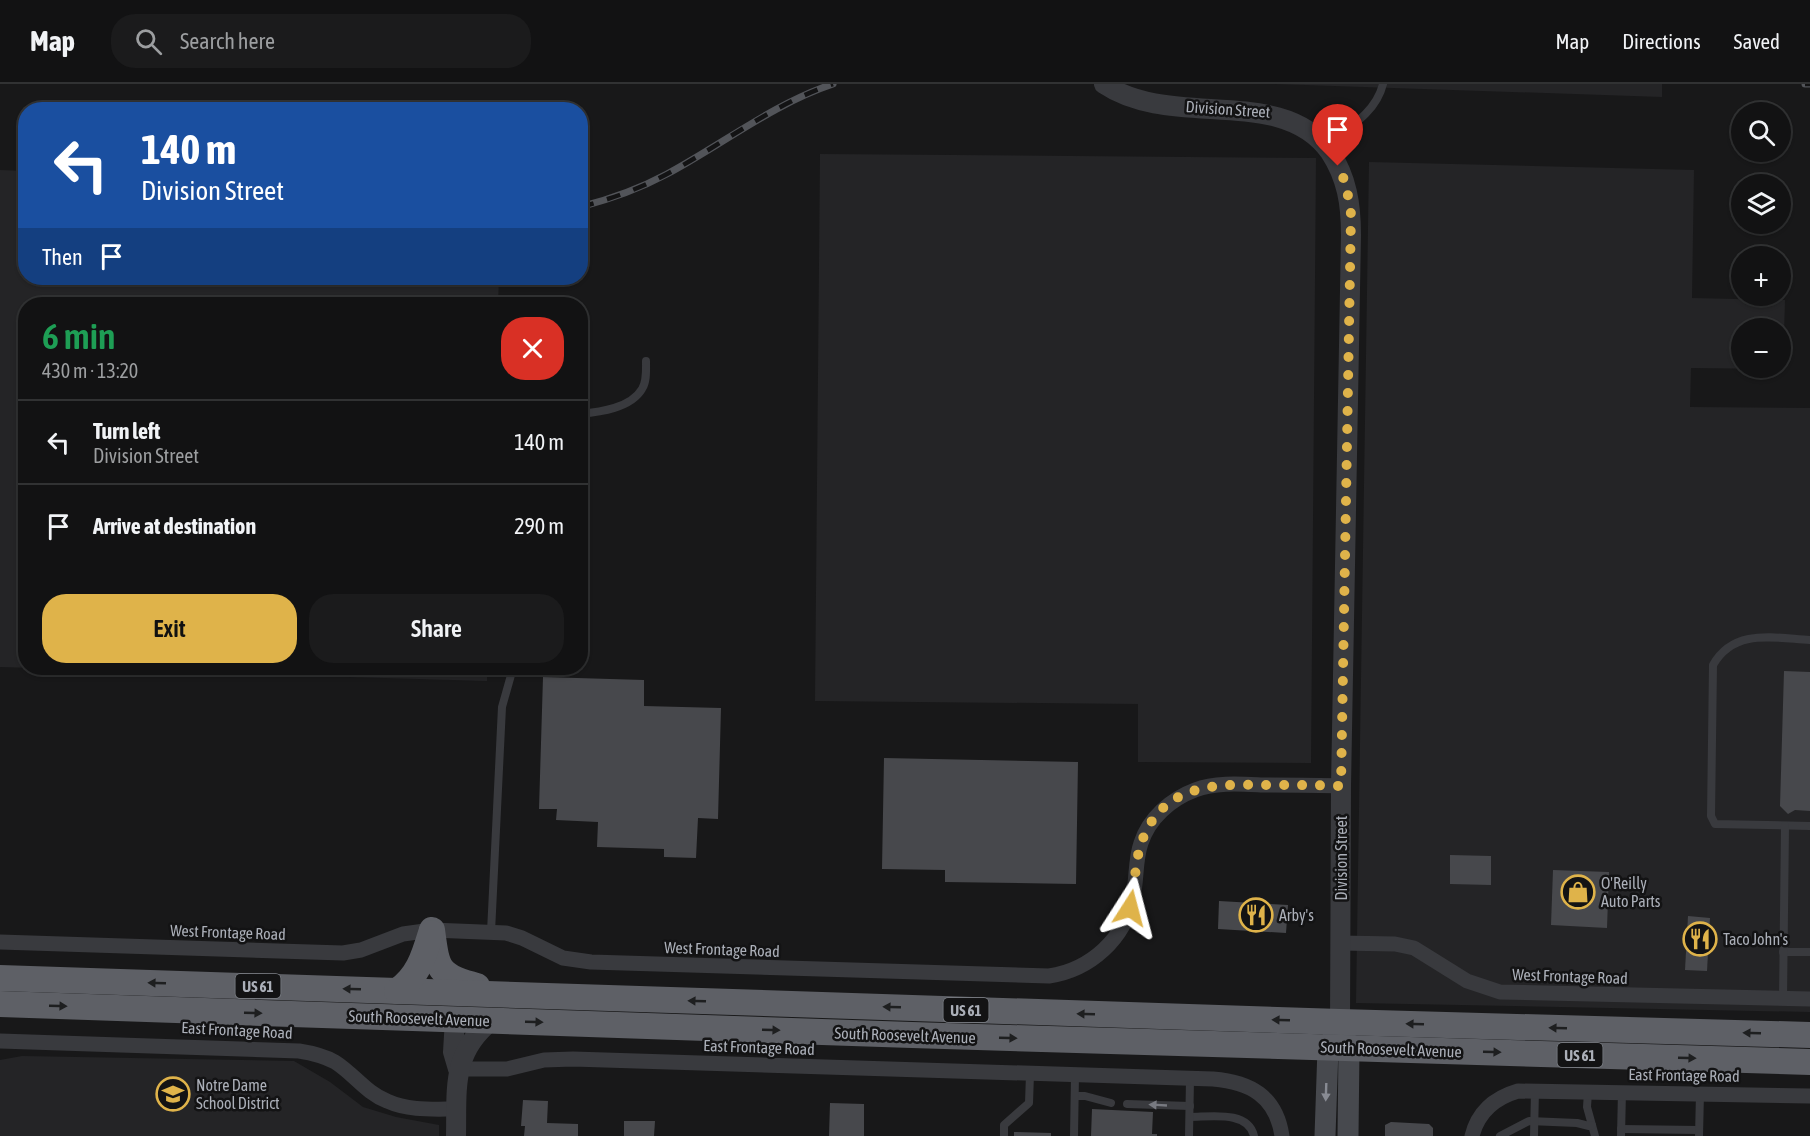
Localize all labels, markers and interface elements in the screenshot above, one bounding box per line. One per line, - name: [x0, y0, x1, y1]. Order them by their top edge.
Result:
- search box: [111, 14, 531, 68]
- text: Map: [30, 25, 75, 57]
- icon: search: [132, 25, 165, 58]
- text: Search here: [180, 28, 275, 54]
- text: Map: [1555, 29, 1589, 53]
- text: Directions: [1622, 29, 1701, 53]
- text: Saved: [1734, 29, 1780, 53]
- street label: Division Street: [1185, 97, 1271, 121]
- map controls: [1731, 102, 1791, 378]
- button: search: [1731, 102, 1791, 162]
- pin: [1312, 104, 1363, 166]
- icon: arrive: [1321, 113, 1354, 146]
- text: 140 m: [141, 125, 236, 173]
- icon: left: [42, 126, 120, 204]
- button: layers: [1731, 174, 1791, 234]
- text: Division Street: [141, 175, 284, 206]
- icon: arrive: [95, 240, 128, 273]
- text: Then: [42, 244, 83, 270]
- button: +: [1731, 246, 1791, 306]
- text: 6 min: [42, 315, 116, 357]
- button: close: [501, 317, 564, 380]
- button: −: [1731, 318, 1791, 378]
- text: 430 m · 13:20: [42, 359, 138, 382]
- text: Turn left: [93, 418, 160, 444]
- icon: left: [42, 426, 75, 459]
- text: 140 m: [514, 429, 564, 455]
- text: Division Street: [93, 444, 199, 467]
- icon: arrive: [42, 510, 75, 543]
- text: Arrive at destination: [93, 513, 256, 539]
- text: 290 m: [514, 513, 564, 539]
- button: Exit: [42, 594, 297, 663]
- button: Share: [309, 594, 564, 663]
- street label: Division Street: [1332, 815, 1350, 900]
- shop icon: O'Reilly Auto Parts: [1560, 874, 1596, 910]
- place label: O'Reilly Auto Parts: [1601, 874, 1661, 910]
- position arrow: [1098, 876, 1162, 940]
- restaurant icon: Arby's: [1238, 897, 1274, 933]
- place label: Arby's: [1279, 906, 1314, 925]
- street label: West Frontage Road: [170, 921, 286, 944]
- restaurant icon: Taco John's: [1682, 921, 1718, 957]
- place label: Taco John's: [1723, 930, 1788, 948]
- street label: West Frontage Road: [664, 938, 780, 961]
- street label: West Frontage Road: [1512, 965, 1628, 988]
- road number: US 61: [236, 974, 280, 998]
- one-way arrow: [147, 978, 166, 988]
- one-way arrow: [342, 985, 361, 994]
- one-way arrow: [687, 996, 706, 1006]
- road number: US 61: [944, 998, 988, 1022]
- one-way arrow: [49, 1002, 68, 1011]
- one-way arrow: [882, 1003, 901, 1012]
- street label: South Roosevelt Avenue: [348, 1007, 490, 1029]
- one-way arrow: [244, 1008, 263, 1017]
- one-way arrow: [1077, 1009, 1096, 1018]
- one-way arrow: [1272, 1015, 1291, 1025]
- one-way arrow: [525, 1017, 544, 1027]
- street label: East Frontage Road: [181, 1018, 293, 1043]
- one-way arrow: [1406, 1019, 1425, 1029]
- one-way arrow: [1549, 1023, 1568, 1033]
- street label: South Roosevelt Avenue: [834, 1024, 976, 1046]
- one-way arrow: [761, 1026, 780, 1035]
- one-way arrow: [1742, 1029, 1761, 1038]
- one-way arrow: [998, 1033, 1017, 1043]
- street label: East Frontage Road: [703, 1036, 815, 1059]
- street label: South Roosevelt Avenue: [1320, 1038, 1462, 1060]
- road number: US 61: [1558, 1043, 1602, 1067]
- one-way arrow: [1482, 1048, 1501, 1057]
- one-way arrow: [1677, 1054, 1696, 1063]
- street label: East Frontage Road: [1628, 1065, 1740, 1086]
- school or university icon: Notre Dame School District: [155, 1076, 191, 1112]
- place label: Notre Dame School District: [196, 1076, 280, 1112]
- one-way arrow: [1322, 1082, 1331, 1101]
- one-way arrow: [1149, 1101, 1168, 1110]

